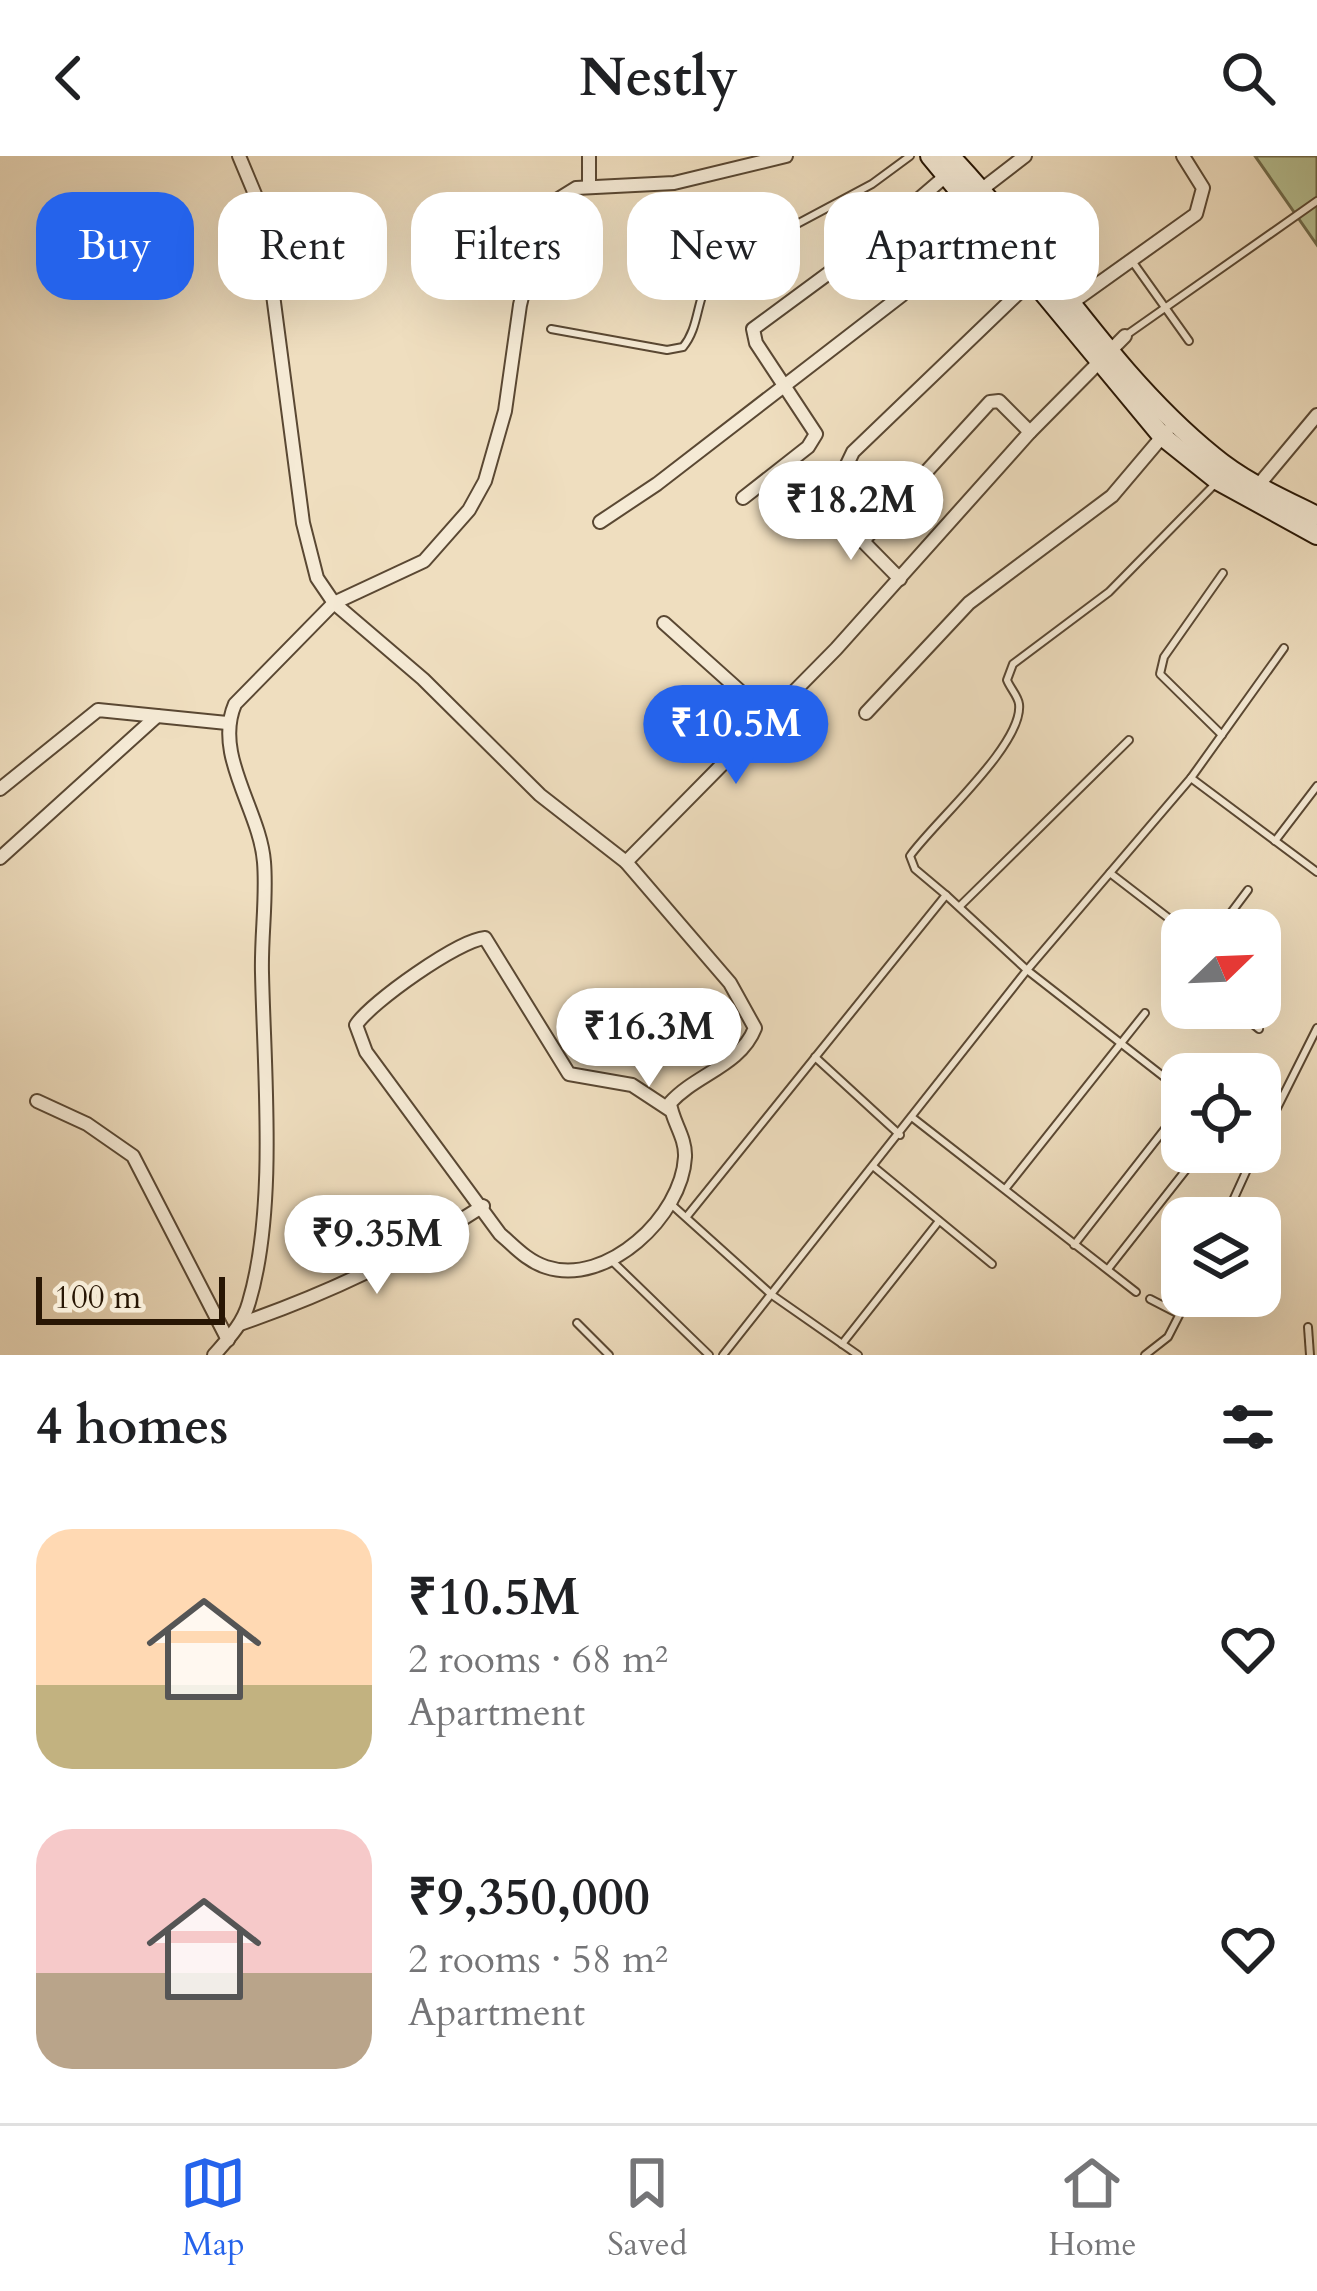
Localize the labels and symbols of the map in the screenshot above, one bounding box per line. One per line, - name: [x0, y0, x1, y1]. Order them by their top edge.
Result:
- pin: ₹18.2M: [753, 461, 949, 563]
- pin: ₹10.5M: [638, 685, 834, 787]
- north arrow: [1161, 909, 1281, 1029]
- pin: ₹16.3M: [551, 988, 747, 1090]
- pin: ₹9.35M: [279, 1195, 475, 1297]
- scale bar: [36, 1271, 225, 1324]

